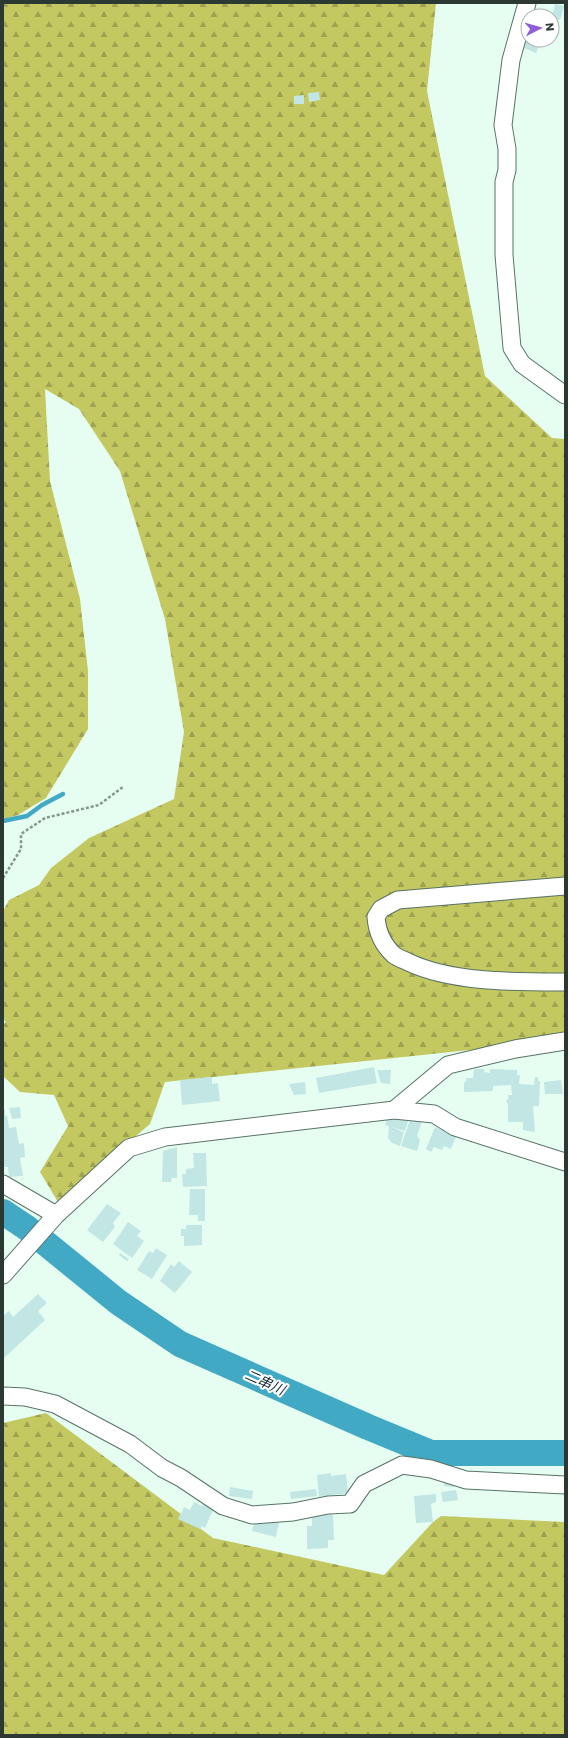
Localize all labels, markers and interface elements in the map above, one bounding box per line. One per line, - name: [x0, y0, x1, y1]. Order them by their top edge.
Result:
- north arrow: [520, 8, 560, 48]
- text: N: [542, 22, 558, 32]
- water label: 二串川: [242, 1364, 290, 1400]

